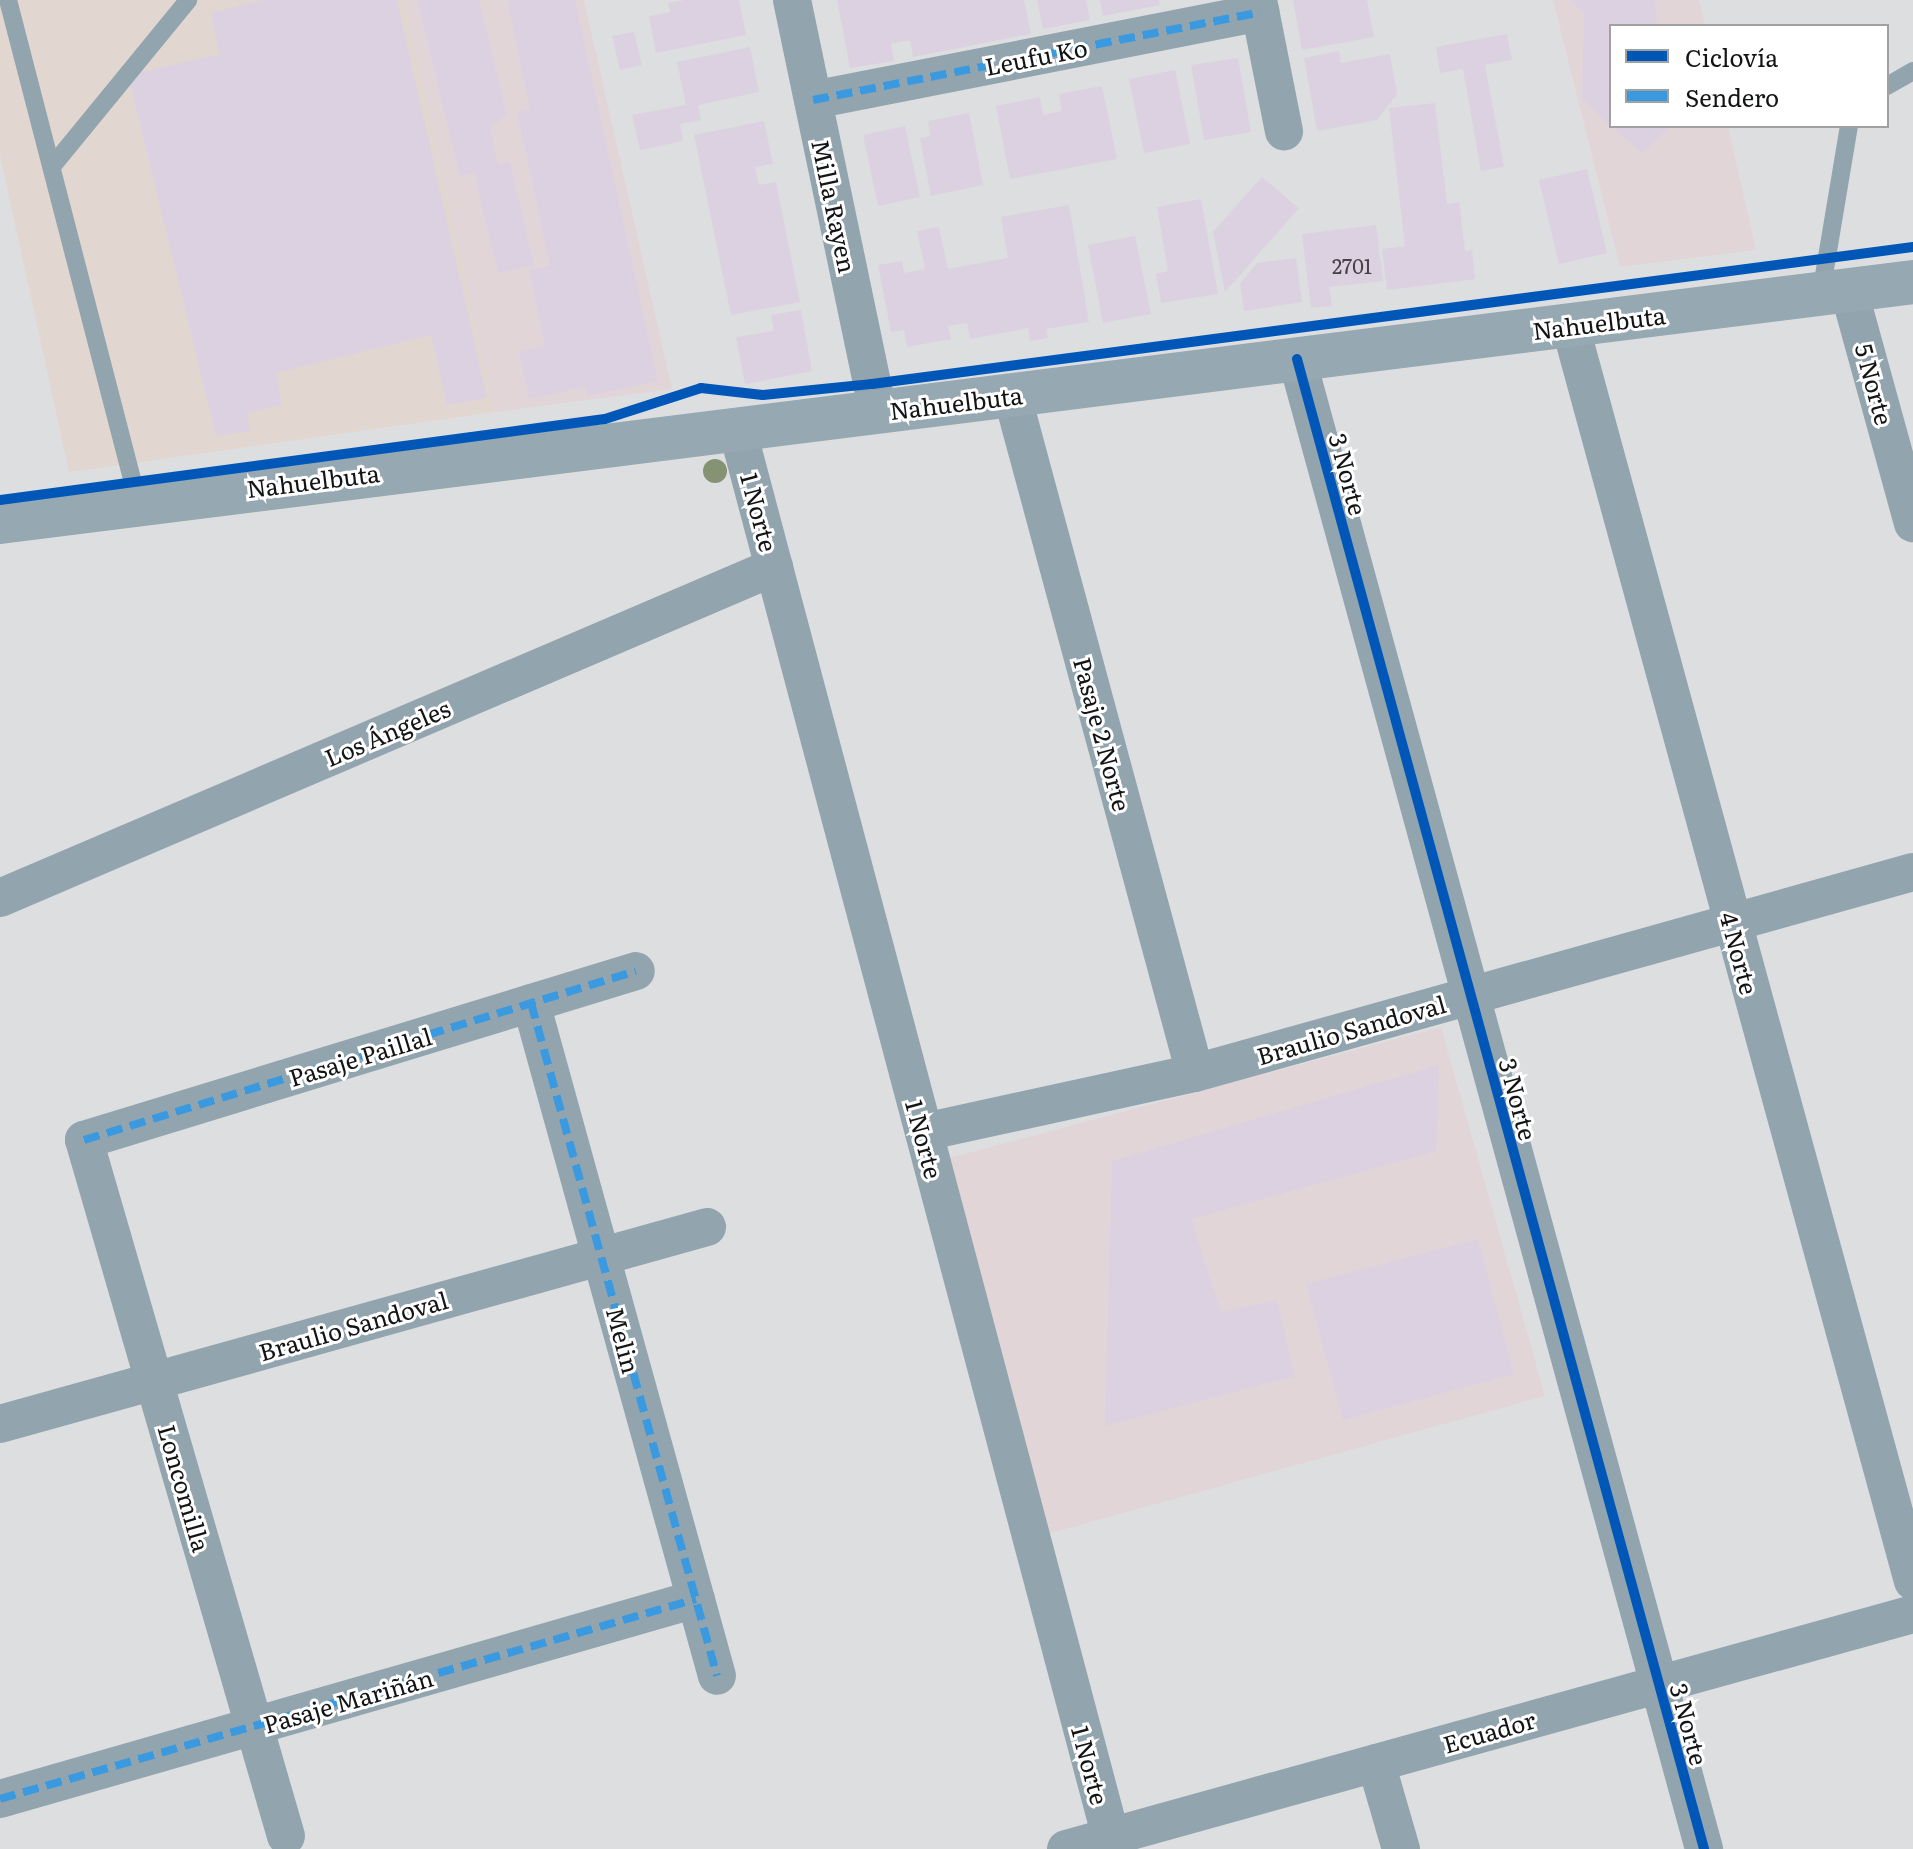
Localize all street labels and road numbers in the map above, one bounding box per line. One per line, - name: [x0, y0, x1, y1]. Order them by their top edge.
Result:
- street label: Leufu Ko: [982, 32, 1090, 80]
- street label: Milla Rayen: [807, 137, 863, 275]
- street label: Nahuelbuta: [1531, 300, 1667, 344]
- street label: 5 Norte: [1850, 340, 1900, 428]
- street label: Nahuelbuta: [888, 380, 1024, 424]
- street label: 3 Norte: [1324, 430, 1374, 518]
- street label: Nahuelbuta: [245, 458, 381, 502]
- street label: 1 Norte: [736, 469, 784, 555]
- street label: Pasaje 2 Norte: [1069, 654, 1137, 814]
- street label: Los Ángeles: [320, 693, 454, 771]
- street label: 4 Norte: [1715, 909, 1765, 997]
- street label: Braulio Sandoval: [1253, 988, 1449, 1070]
- street label: Pasaje Paillal: [285, 1021, 435, 1091]
- street label: 3 Norte: [1494, 1055, 1544, 1143]
- street label: 1 Norte: [901, 1096, 949, 1182]
- street label: Braulio Sandoval: [255, 1284, 451, 1366]
- street label: Melin: [601, 1304, 647, 1376]
- street label: Loncomilla: [153, 1421, 217, 1555]
- street label: Pasaje Mariñán: [260, 1662, 436, 1738]
- street label: 3 Norte: [1665, 1680, 1715, 1768]
- street label: Ecuador: [1439, 1704, 1539, 1758]
- street label: 1 Norte: [1067, 1722, 1115, 1808]

